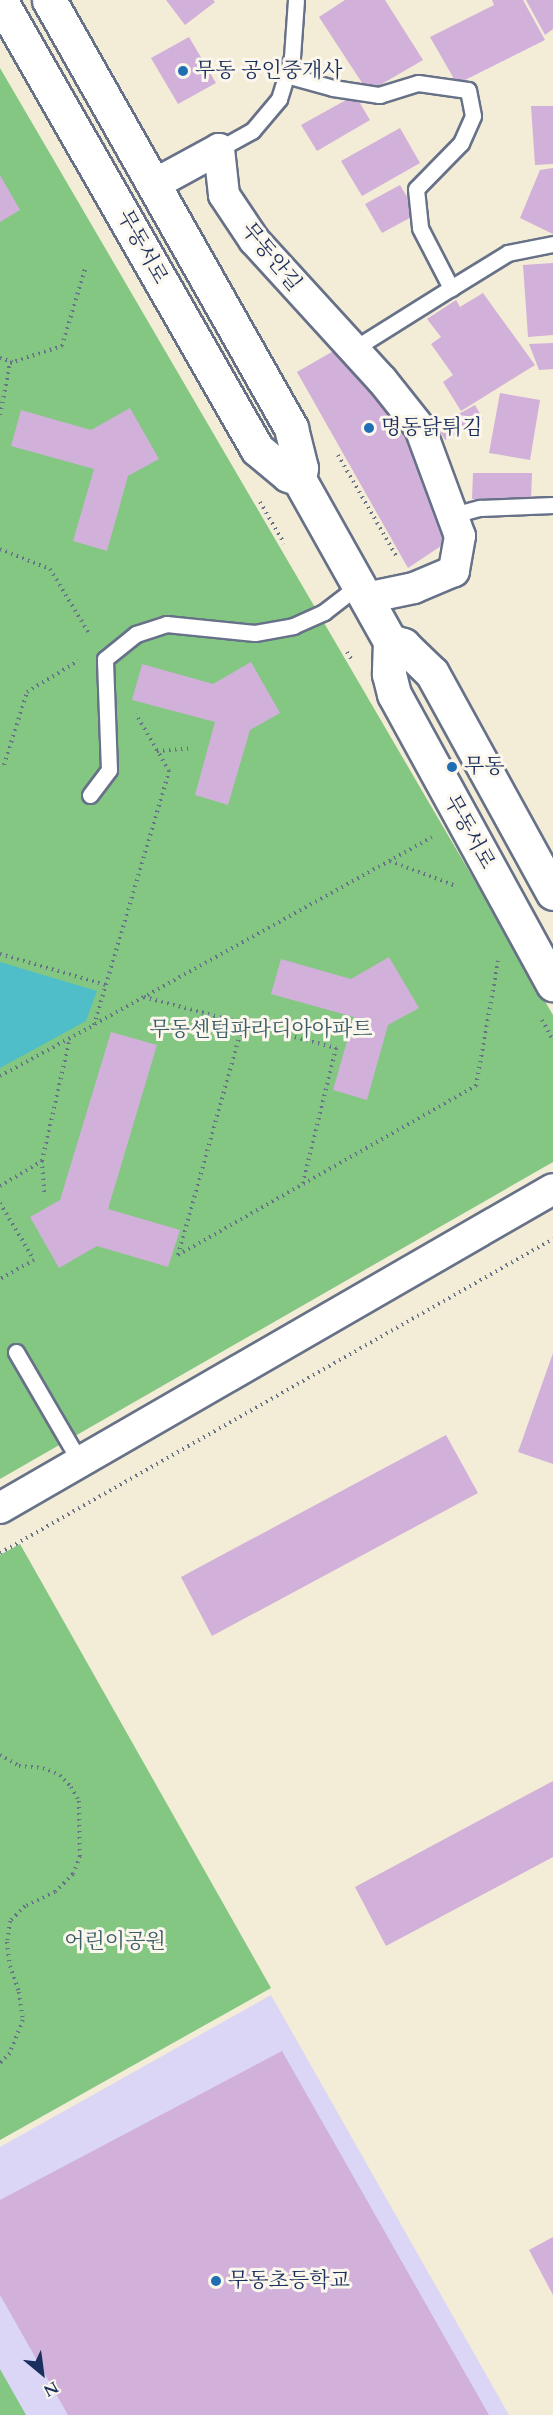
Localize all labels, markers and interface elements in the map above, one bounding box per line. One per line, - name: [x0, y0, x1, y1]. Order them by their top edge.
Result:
- place label: 무동 공인중개사: [195, 58, 343, 84]
- marker: 무동 공인중개사: [176, 64, 190, 78]
- street label: 무동서로: [111, 205, 173, 289]
- street label: 무동안길: [236, 218, 306, 296]
- place label: 명동닭튀김: [381, 415, 482, 441]
- marker: 명동닭튀김: [362, 421, 376, 435]
- place label: 무동: [464, 754, 505, 780]
- marker: 무동: [445, 760, 459, 774]
- street label: 무동서로: [438, 790, 500, 874]
- park label: 무동센텀파라디아아파트: [149, 1017, 373, 1043]
- park label: 어린이공원: [64, 1929, 166, 1955]
- place label: 무동초등학교: [228, 2268, 350, 2294]
- marker: 무동초등학교: [209, 2274, 223, 2288]
- north arrow: [12, 2343, 72, 2403]
- text: N: [39, 2376, 62, 2402]

